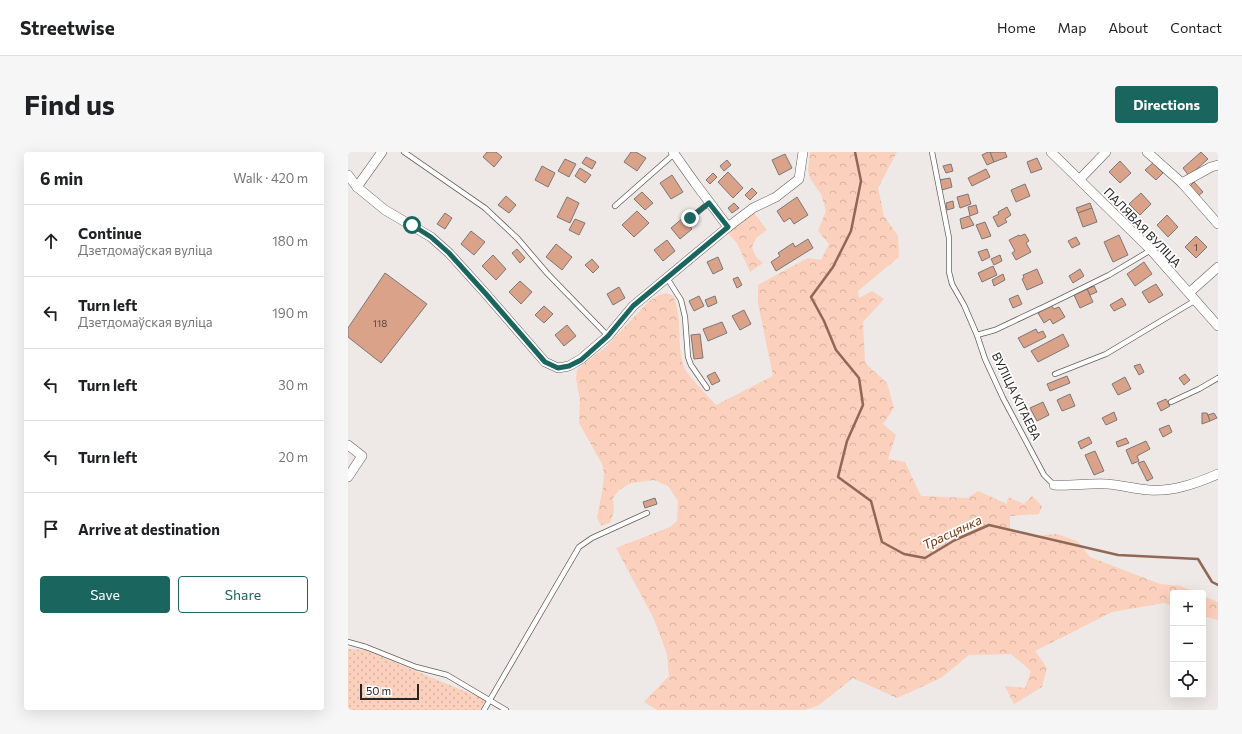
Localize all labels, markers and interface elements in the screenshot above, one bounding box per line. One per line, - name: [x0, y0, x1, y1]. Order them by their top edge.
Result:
- text: Streetwise: [20, 16, 115, 39]
- text: Home: [997, 19, 1036, 36]
- text: Map: [1058, 19, 1086, 36]
- text: About: [1108, 19, 1148, 36]
- text: Contact: [1170, 19, 1222, 36]
- button: Directions: [1115, 86, 1218, 123]
- text: Find us: [24, 87, 115, 121]
- text: 6 min: [40, 168, 83, 189]
- text: Walk · 420 m: [233, 170, 308, 186]
- street label: ПАЛЯВАЯ ВУЛІЦА: [1101, 184, 1185, 270]
- route end: [681, 209, 699, 227]
- route start: [403, 216, 421, 234]
- text: Continue: [78, 224, 142, 242]
- icon: ahead: [40, 230, 62, 252]
- text: 180 m: [272, 233, 308, 249]
- house number: 1: [1194, 241, 1198, 253]
- text: Дзетдомаўская вуліца: [78, 242, 213, 258]
- text: Turn left: [78, 296, 137, 314]
- icon: left: [40, 302, 62, 324]
- text: 190 m: [272, 305, 308, 321]
- text: Дзетдомаўская вуліца: [78, 314, 213, 330]
- house number: 118: [373, 317, 387, 329]
- street label: ВУЛІЦА КІТАЕВА: [990, 350, 1044, 442]
- icon: left: [40, 374, 62, 396]
- text: Turn left: [78, 376, 137, 394]
- text: 30 m: [278, 377, 308, 393]
- icon: left: [40, 446, 62, 468]
- text: Turn left: [78, 448, 137, 466]
- text: 20 m: [279, 449, 308, 465]
- water label: Трасцянка: [920, 511, 984, 553]
- icon: arrive: [40, 518, 62, 540]
- text: Arrive at destination: [78, 520, 220, 538]
- button: Save: [40, 576, 170, 613]
- button: Share: [178, 576, 308, 613]
- map controls: [1170, 590, 1206, 698]
- button: +: [1170, 590, 1206, 626]
- button: −: [1170, 626, 1206, 662]
- button: locate: [1170, 662, 1206, 698]
- scale bar: [360, 682, 419, 701]
- text: 50 m: [366, 684, 391, 697]

